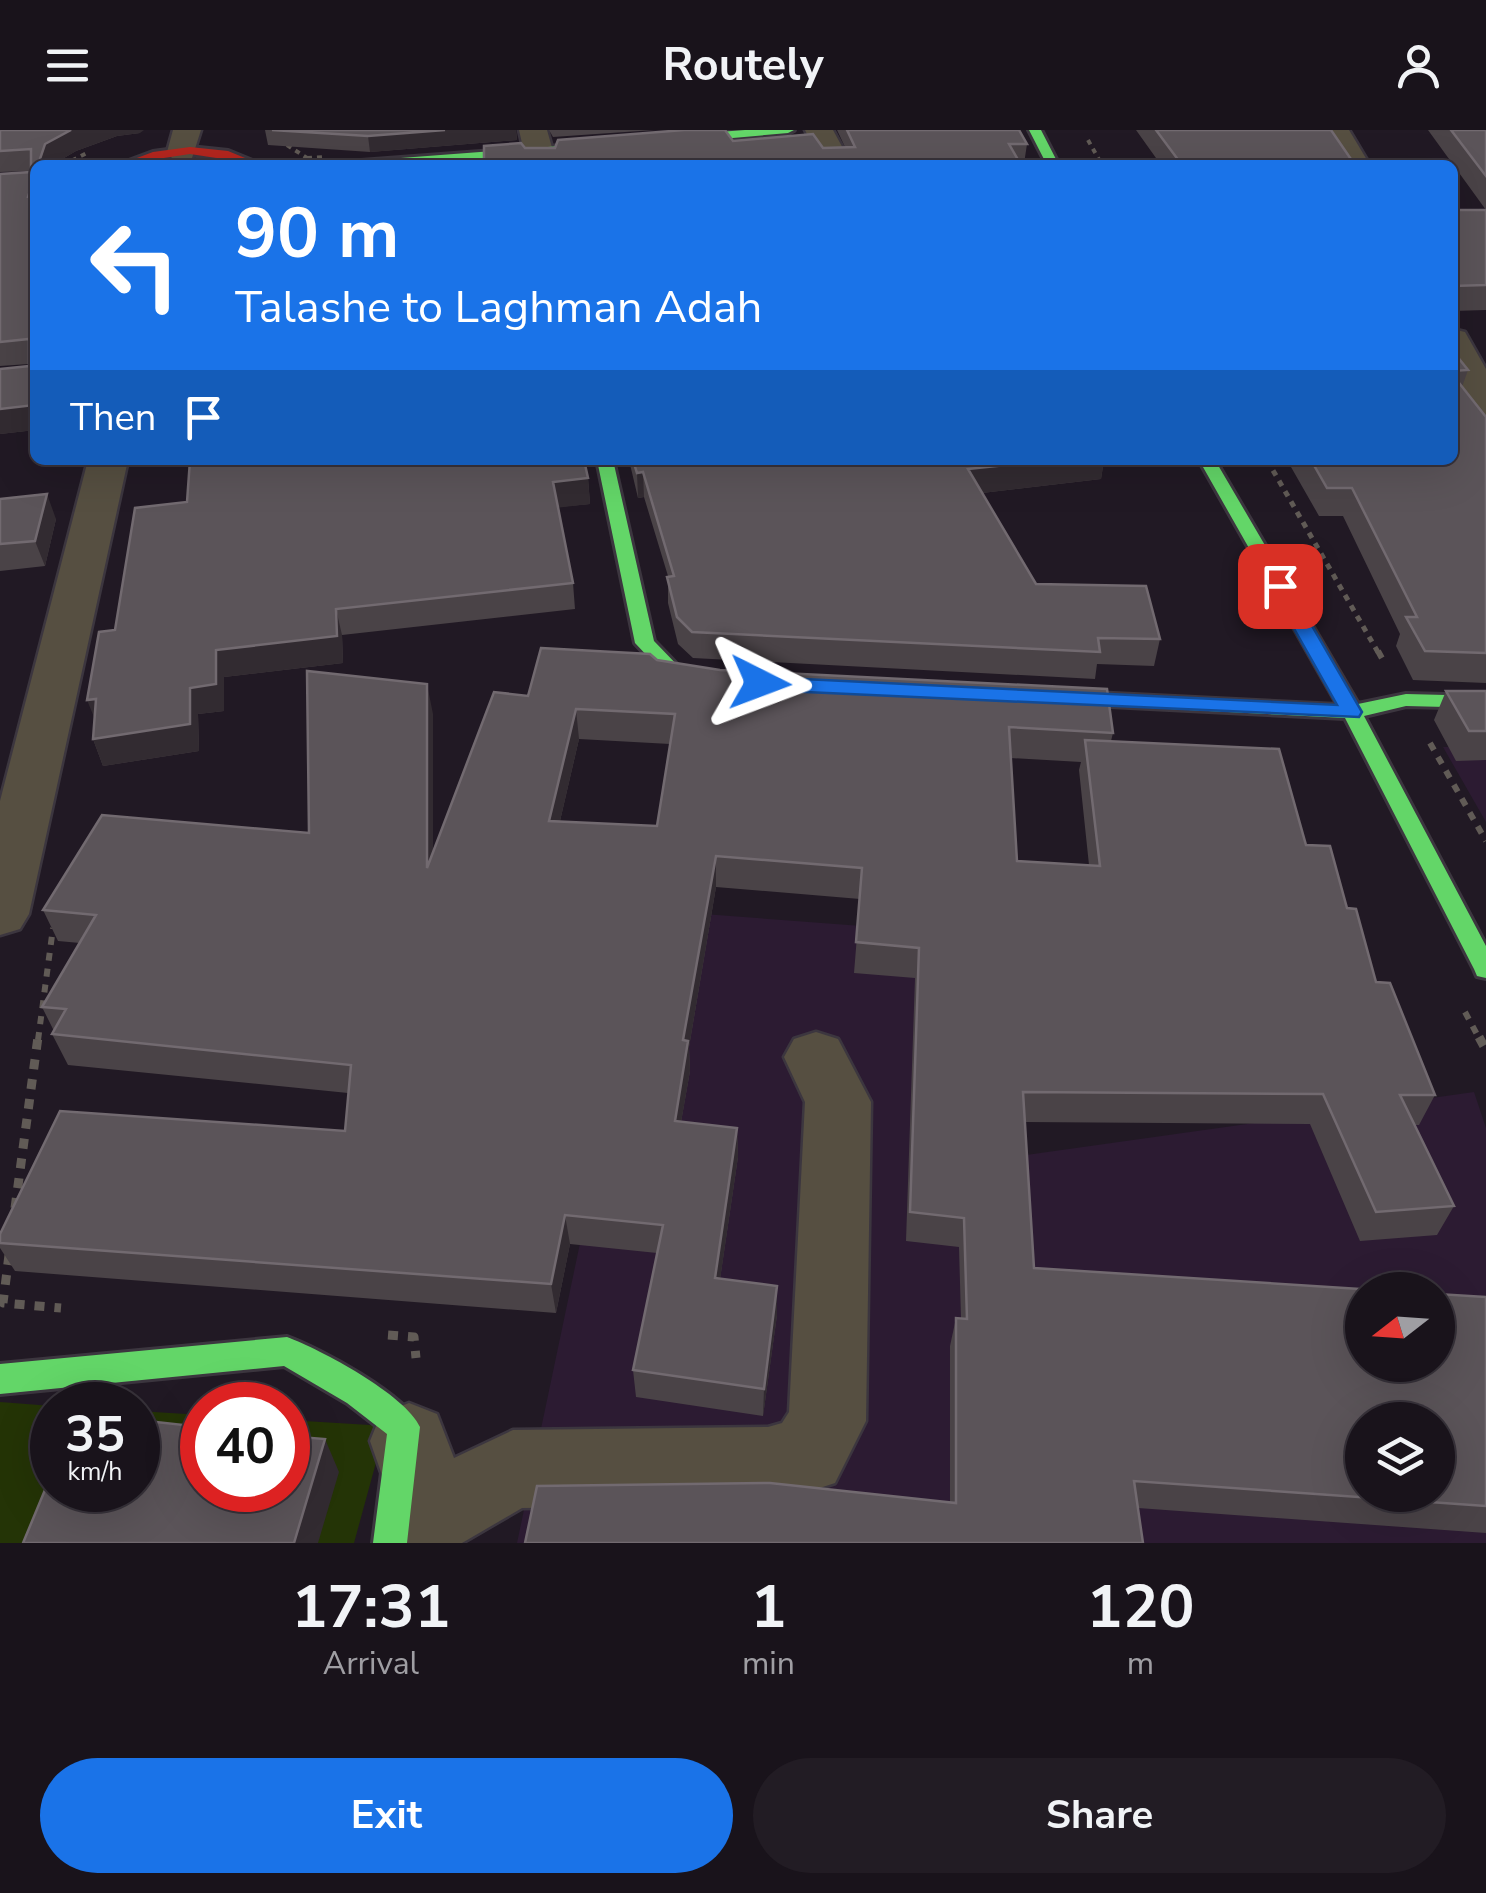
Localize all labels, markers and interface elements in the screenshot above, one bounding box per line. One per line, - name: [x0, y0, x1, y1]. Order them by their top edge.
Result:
- text: Routely: [662, 35, 824, 96]
- icon: menu: [40, 38, 95, 93]
- icon: person: [1391, 38, 1446, 93]
- text: 90 m: [235, 186, 399, 282]
- icon: left: [70, 200, 200, 330]
- text: Talashe to Laghman Adah: [235, 277, 762, 338]
- icon: arrive: [176, 390, 231, 445]
- text: Then: [70, 392, 156, 443]
- pin: [1238, 544, 1323, 629]
- icon: arrive: [1253, 559, 1308, 614]
- position arrow: [708, 631, 812, 735]
- north arrow: [1345, 1272, 1455, 1382]
- map controls: [1345, 1272, 1455, 1512]
- speed limit sign: 40: [180, 1382, 310, 1512]
- text: 35: [65, 1400, 125, 1469]
- button: layers: [1345, 1402, 1455, 1512]
- text: km/h: [67, 1455, 123, 1489]
- text: 17:31: [292, 1566, 450, 1648]
- text: 1: [750, 1566, 786, 1648]
- text: 120: [1086, 1566, 1194, 1648]
- text: Arrival: [323, 1642, 419, 1685]
- text: min: [742, 1642, 795, 1685]
- text: m: [1127, 1642, 1154, 1685]
- button: Exit: [40, 1758, 733, 1873]
- button: Share: [753, 1758, 1446, 1873]

